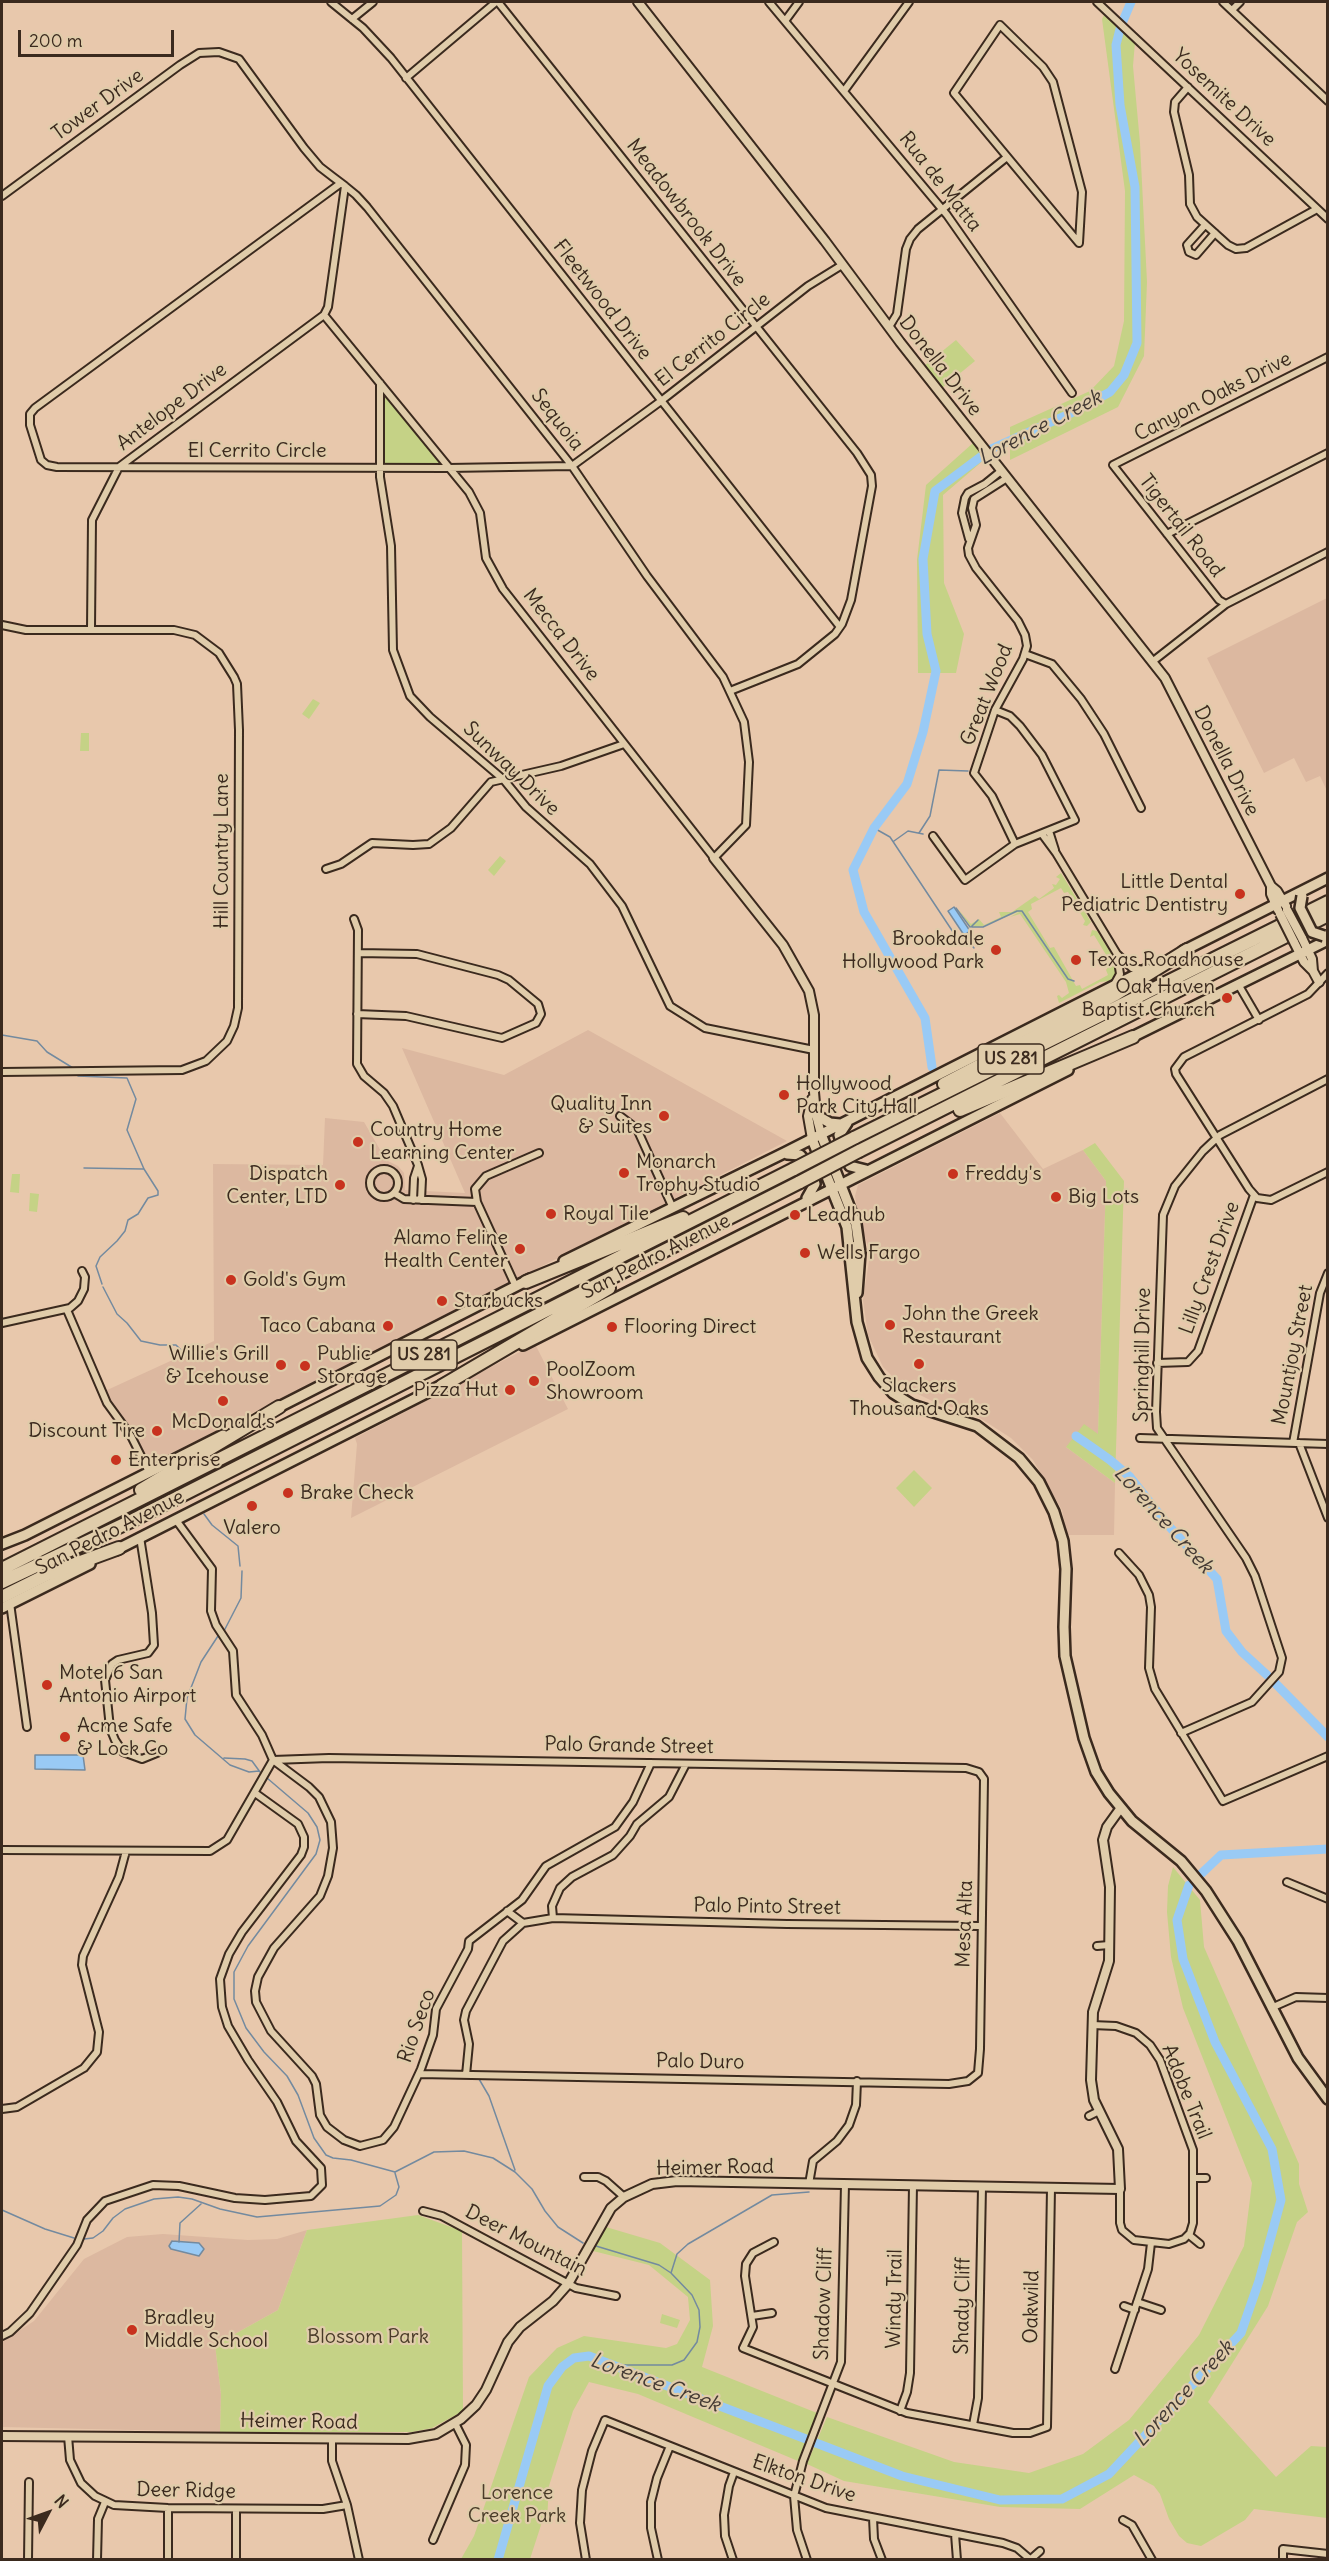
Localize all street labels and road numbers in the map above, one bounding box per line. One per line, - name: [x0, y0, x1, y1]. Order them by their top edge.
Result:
- street label: Yosemite Drive: [1167, 44, 1281, 152]
- street label: Tower Drive: [48, 64, 148, 146]
- street label: Rua de Matta: [894, 127, 986, 237]
- street label: Meadowbrook Drive: [621, 134, 751, 292]
- street label: Fleetwood Drive: [548, 235, 656, 365]
- street label: El Cerrito Circle: [651, 288, 775, 392]
- street label: Donella Drive: [894, 311, 986, 421]
- street label: Canyon Oaks Drive: [1130, 347, 1296, 447]
- street label: Antelope Drive: [112, 358, 232, 456]
- street label: Sequoia: [525, 384, 589, 456]
- street label: El Cerrito Circle: [187, 439, 327, 463]
- street label: Tigertail Road: [1133, 470, 1229, 582]
- street label: Mecca Drive: [518, 584, 604, 686]
- street label: Great Wood: [956, 641, 1018, 749]
- street label: Donella Drive: [1188, 702, 1264, 820]
- street label: Sunway Drive: [458, 717, 564, 821]
- street label: Hill Country Lane: [210, 773, 234, 929]
- road number: US 281: [978, 1044, 1044, 1074]
- street label: Lilly Crest Drive: [1175, 1198, 1245, 1338]
- street label: San Pedro Avenue: [578, 1209, 734, 1305]
- street label: Mountjoy Street: [1268, 1283, 1318, 1427]
- street label: Springhill Drive: [1130, 1287, 1156, 1423]
- road number: US 281: [391, 1340, 457, 1370]
- street label: San Pedro Avenue: [32, 1485, 188, 1581]
- street label: Palo Grande Street: [544, 1733, 714, 1759]
- street label: Mesa Alta: [951, 1880, 979, 1968]
- street label: Palo Pinto Street: [693, 1894, 841, 1920]
- street label: Rio Seco: [393, 1986, 441, 2066]
- street label: Adobe Trail: [1156, 2041, 1216, 2143]
- street label: Palo Duro: [656, 2049, 744, 2075]
- street label: Heimer Road: [656, 2155, 774, 2181]
- street label: Deer Mountain: [461, 2200, 591, 2282]
- street label: Shadow Cliff: [810, 2247, 838, 2361]
- street label: Windy Trail: [882, 2249, 908, 2349]
- street label: Shady Cliff: [950, 2257, 976, 2355]
- street label: Oakwild: [1019, 2270, 1045, 2344]
- street label: Heimer Road: [240, 2409, 358, 2435]
- street label: Elkton Drive: [749, 2450, 859, 2508]
- street label: Deer Ridge: [136, 2478, 236, 2504]

